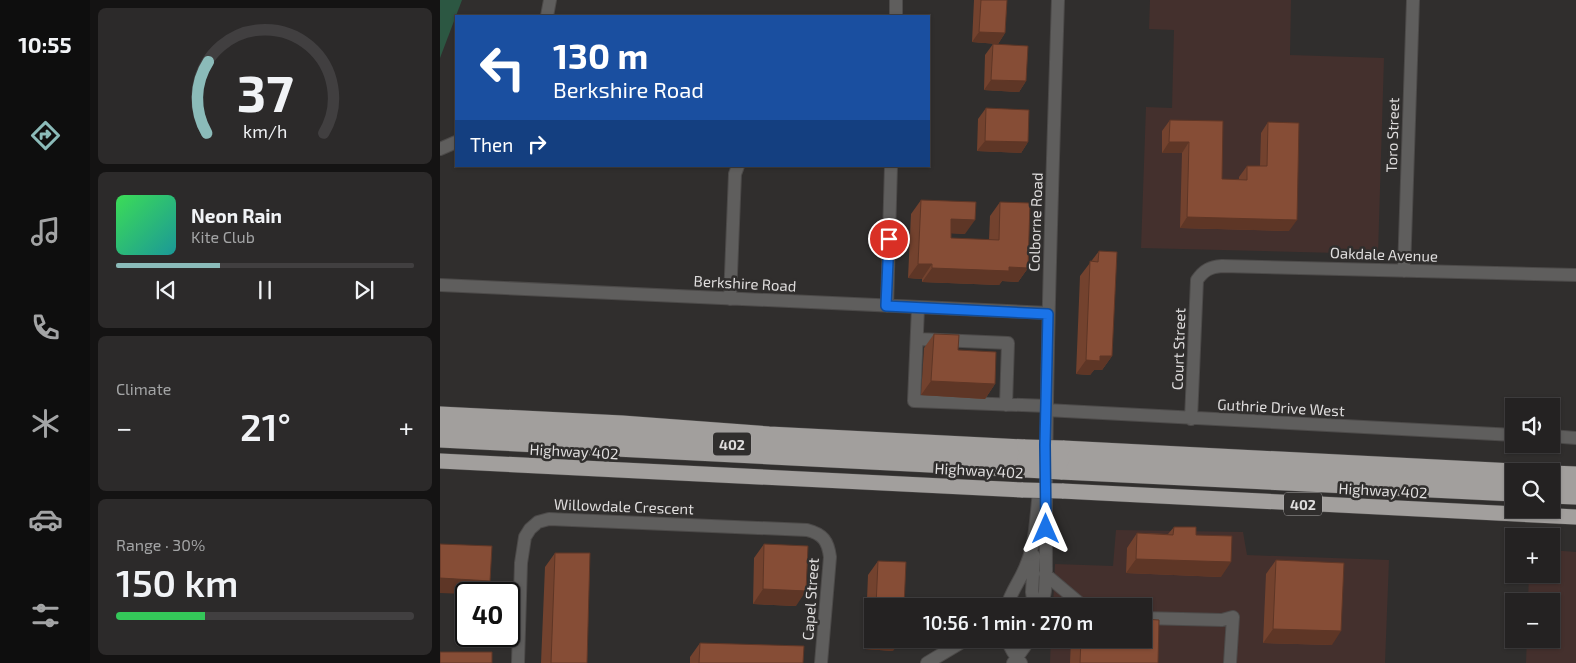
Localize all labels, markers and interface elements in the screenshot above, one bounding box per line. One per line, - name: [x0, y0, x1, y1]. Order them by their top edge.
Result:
- text: 10:55: [18, 31, 72, 57]
- text: 130 m: [553, 34, 648, 76]
- icon: left: [470, 35, 535, 100]
- text: 37: [237, 60, 293, 122]
- text: Berkshire Road: [553, 76, 704, 102]
- street label: Toro Street: [1382, 97, 1402, 173]
- icon: directions: [28, 118, 63, 153]
- text: km/h: [243, 120, 287, 142]
- icon: right: [523, 130, 551, 158]
- text: Then: [470, 133, 513, 156]
- street label: Colborne Road: [1024, 172, 1046, 272]
- text: Neon Rain: [191, 204, 282, 227]
- icon: music: [28, 214, 63, 249]
- pin: [868, 218, 910, 260]
- icon: arrive: [875, 225, 903, 253]
- text: Kite Club: [191, 227, 255, 246]
- street label: Oakdale Avenue: [1330, 243, 1438, 265]
- street label: Berkshire Road: [693, 271, 797, 295]
- icon: previous: [152, 276, 180, 304]
- icon: pause: [251, 276, 279, 304]
- icon: next: [350, 276, 378, 304]
- street label: Court Street: [1168, 307, 1188, 390]
- icon: phone: [28, 310, 63, 345]
- text: Climate: [116, 379, 171, 398]
- street label: Guthrie Drive West: [1217, 395, 1345, 419]
- map controls: [1505, 398, 1560, 648]
- button: sound: [1505, 398, 1560, 453]
- text: 21°: [240, 403, 291, 449]
- icon: climate: [28, 406, 63, 441]
- text: −: [116, 410, 132, 444]
- text: +: [399, 410, 414, 444]
- road number: 402: [713, 432, 751, 456]
- street label: Highway 402: [529, 440, 619, 462]
- street label: Highway 402: [934, 459, 1024, 481]
- button: search: [1505, 463, 1560, 518]
- street label: Highway 402: [1338, 479, 1428, 501]
- road number: 402: [1284, 492, 1322, 516]
- street label: Willowdale Crescent: [554, 495, 695, 517]
- icon: car: [28, 502, 63, 537]
- position arrow: [1019, 502, 1071, 554]
- button: +: [1505, 528, 1560, 583]
- text: Range · 30%: [116, 535, 205, 554]
- street label: Capel Street: [798, 557, 822, 641]
- text: 150 km: [116, 559, 238, 605]
- speed limit sign: 40: [455, 582, 520, 647]
- button: −: [1505, 593, 1560, 648]
- icon: filters: [28, 598, 63, 633]
- text: 10:56 · 1 min · 270 m: [923, 611, 1093, 634]

